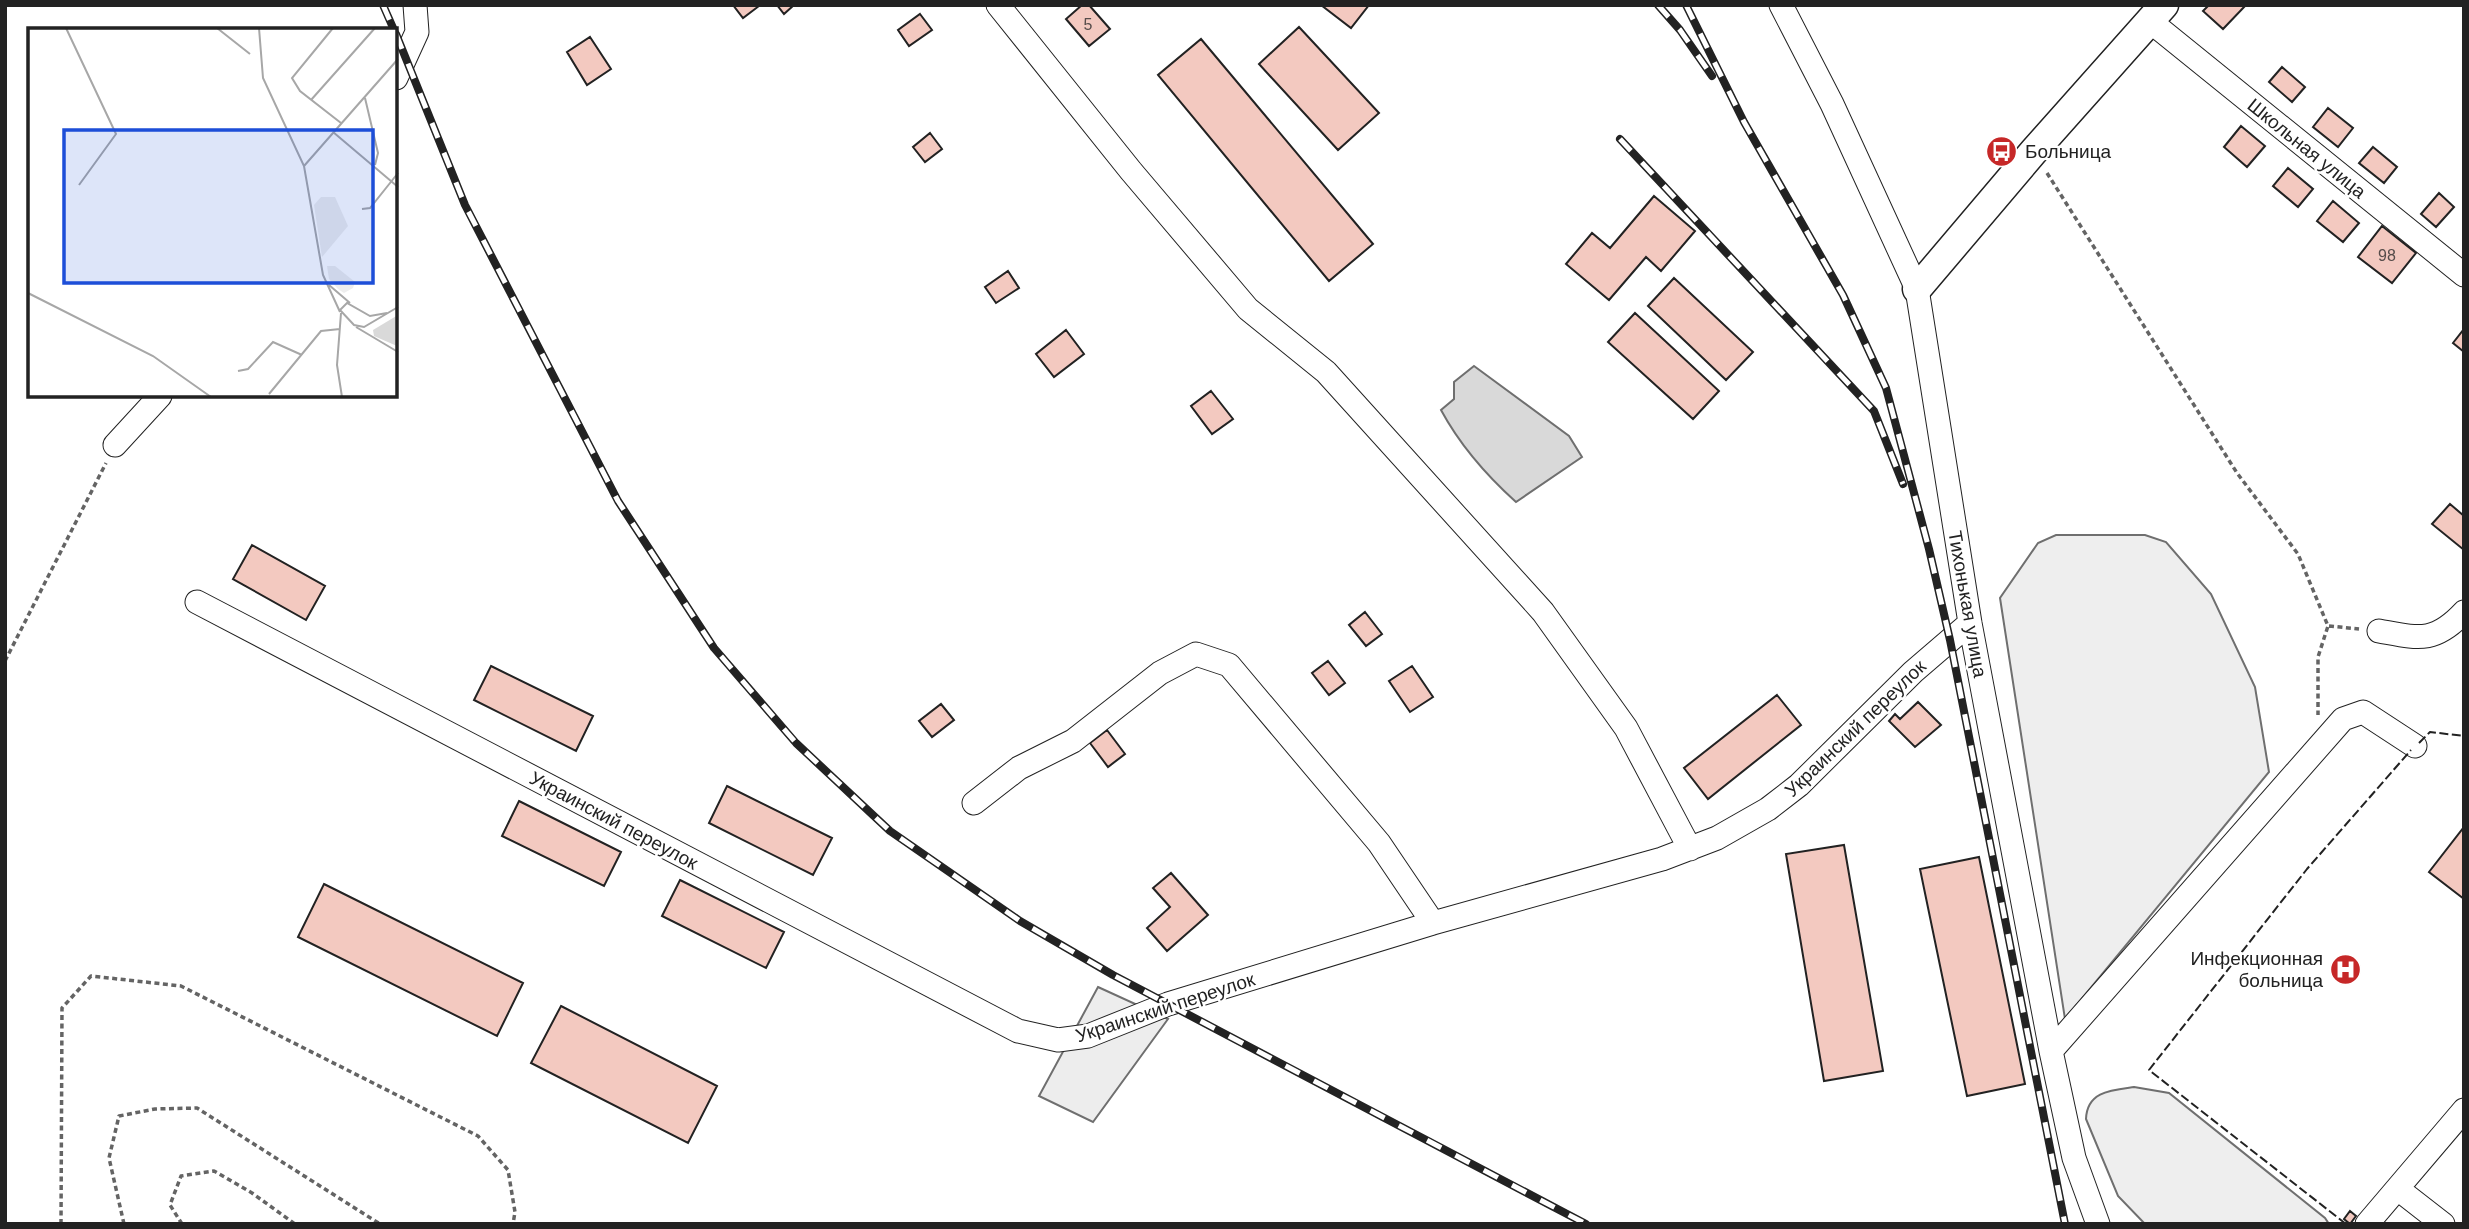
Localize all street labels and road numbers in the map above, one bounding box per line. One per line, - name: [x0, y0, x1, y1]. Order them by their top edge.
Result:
- street label: Школьная улица: [2243, 94, 2370, 203]
- street label: Тихонькая улица: [1944, 529, 1991, 680]
- street label: Украинский переулок: [1781, 655, 1930, 801]
- street label: Украинский переулок: [526, 767, 702, 874]
- street label: Украинский переулок: [1073, 968, 1258, 1046]

